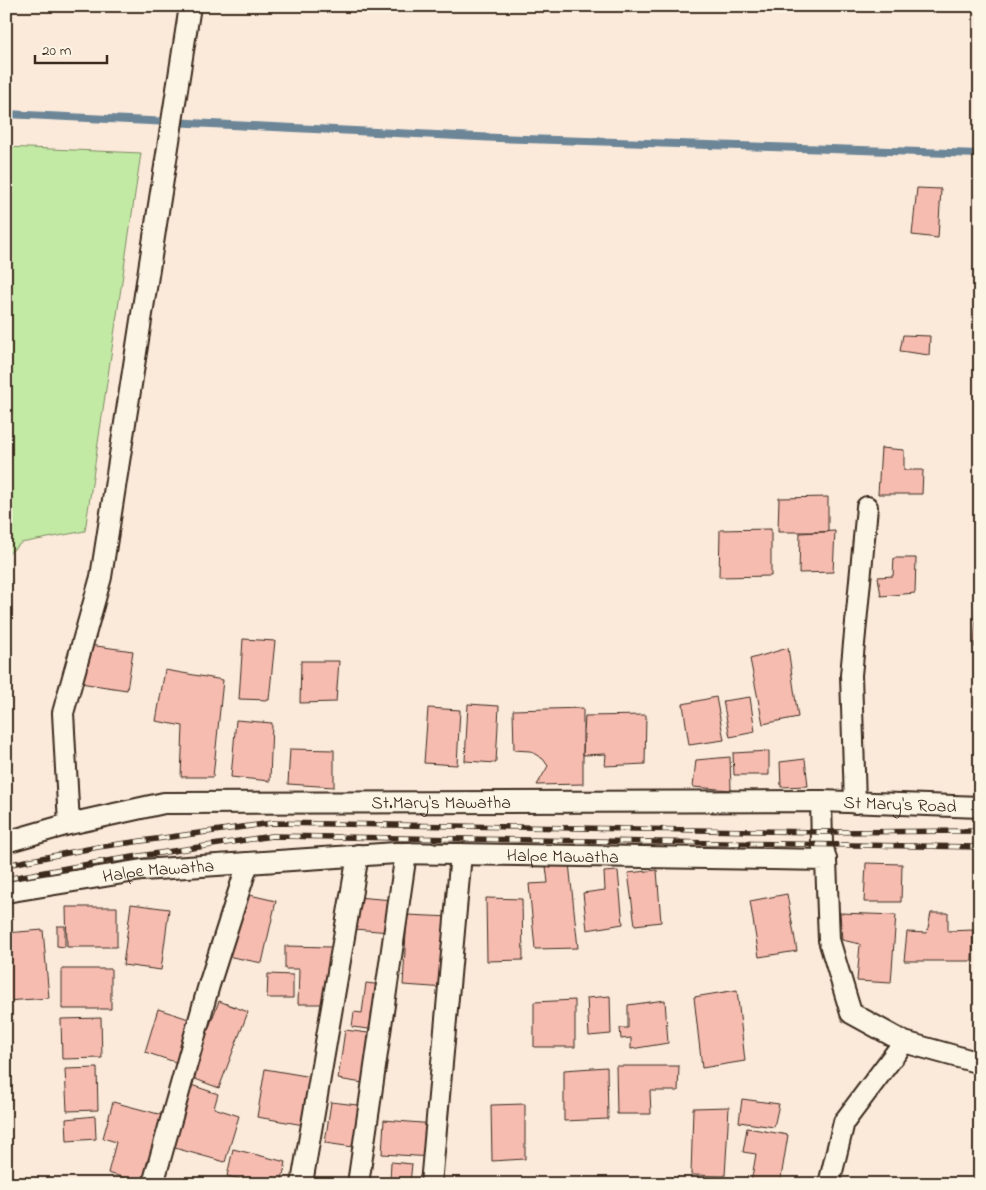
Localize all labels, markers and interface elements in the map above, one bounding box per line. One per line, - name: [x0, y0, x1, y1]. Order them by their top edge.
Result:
- scale bar: [35, 32, 108, 64]
- text: 20 m: [42, 40, 72, 62]
- street label: St.Mary's Mawatha: [371, 791, 511, 817]
- street label: St Mary's Road: [843, 791, 957, 821]
- street label: Halpe Mawatha: [506, 844, 619, 872]
- street label: Halpe Mawatha: [101, 854, 215, 891]

